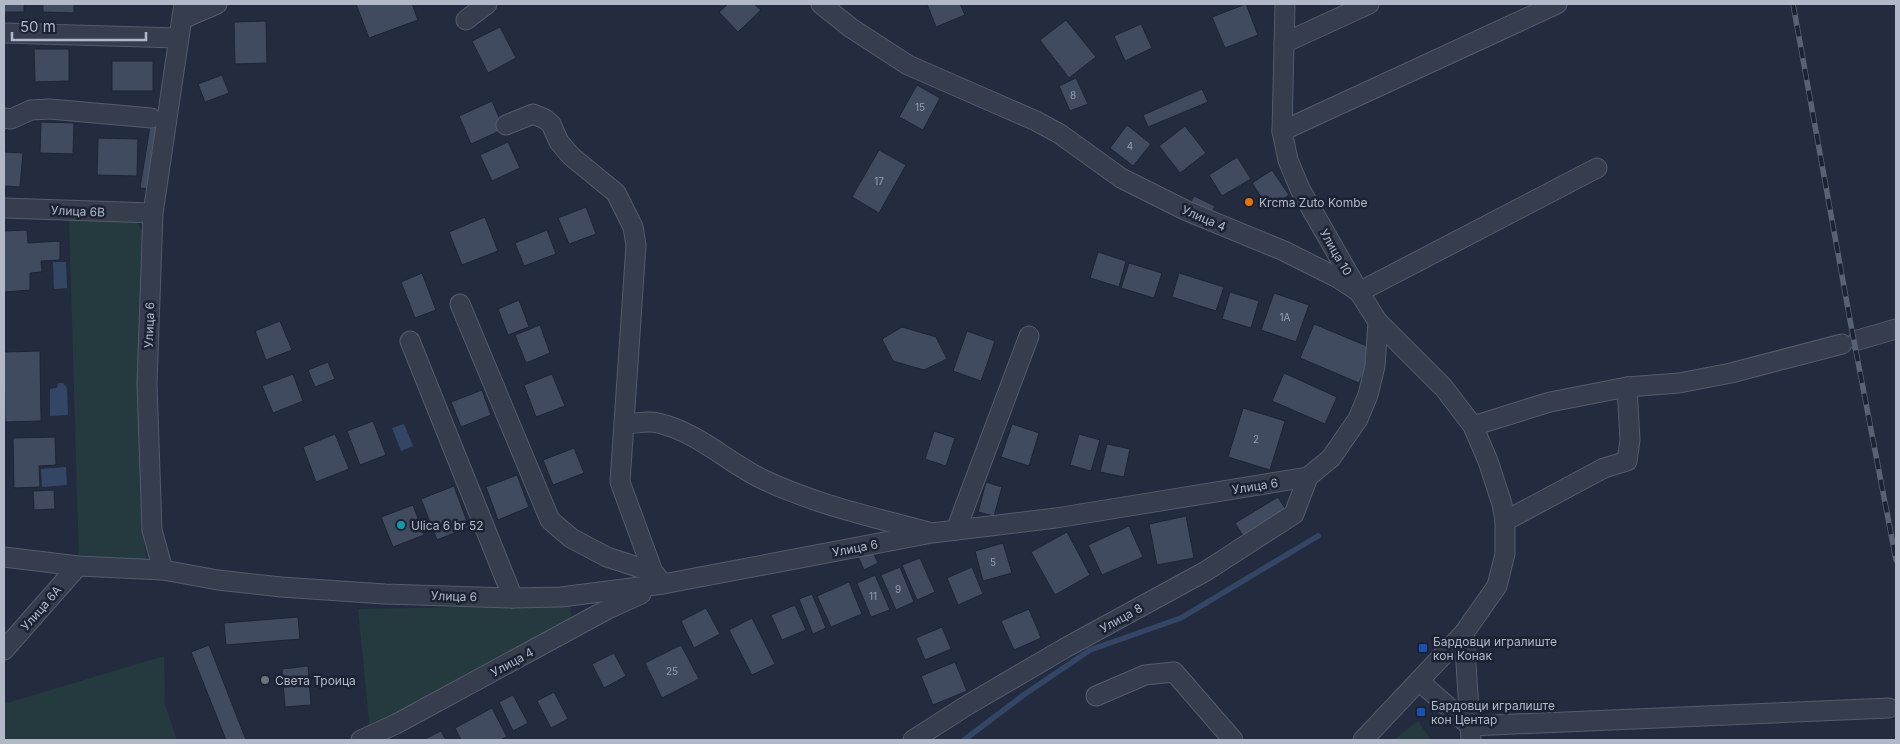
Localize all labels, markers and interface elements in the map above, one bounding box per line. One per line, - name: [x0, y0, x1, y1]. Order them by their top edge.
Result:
- scale bar: [12, 10, 146, 42]
- text: 50 m: [20, 17, 56, 36]
- house number: 8: [1070, 89, 1076, 101]
- house number: 15: [915, 101, 925, 113]
- house number: 4: [1127, 140, 1133, 152]
- house number: 17: [874, 175, 884, 187]
- place label: Krcma Zuto Kombe: [1259, 195, 1368, 210]
- marker: Krcma Zuto Kombe: [1243, 196, 1255, 208]
- street label: Улица 4: [1180, 202, 1229, 234]
- street label: Улица 6B: [51, 203, 105, 219]
- street label: Улица 10: [1317, 226, 1355, 278]
- street label: Улица 6: [141, 302, 157, 348]
- house number: 1А: [1280, 311, 1291, 323]
- house number: 2: [1253, 433, 1259, 445]
- street label: Улица 6: [1231, 475, 1279, 497]
- place label: Ulica 6 br 52: [411, 518, 484, 533]
- marker: Ulica 6 br 52: [395, 519, 407, 531]
- street label: Улица 6: [831, 536, 879, 560]
- house number: 5: [990, 556, 996, 568]
- street label: Улица 6A: [17, 582, 65, 634]
- house number: 9: [895, 583, 901, 595]
- street label: Улица 6: [431, 588, 477, 604]
- house number: 11: [869, 590, 877, 602]
- street label: Улица 8: [1097, 600, 1145, 636]
- place label: Бардовци игралиште кон Конак: [1433, 634, 1557, 663]
- marker: Бардовци игралиште кон Конак: [1417, 642, 1429, 654]
- street label: Улица 4: [488, 644, 536, 680]
- house number: 25: [666, 665, 678, 677]
- place label: Света Троица: [275, 673, 356, 688]
- marker: Света Троица: [259, 674, 271, 686]
- place label: Бардовци игралиште кон Центар: [1431, 698, 1555, 727]
- marker: Бардовци игралиште кон Центар: [1415, 706, 1427, 718]

